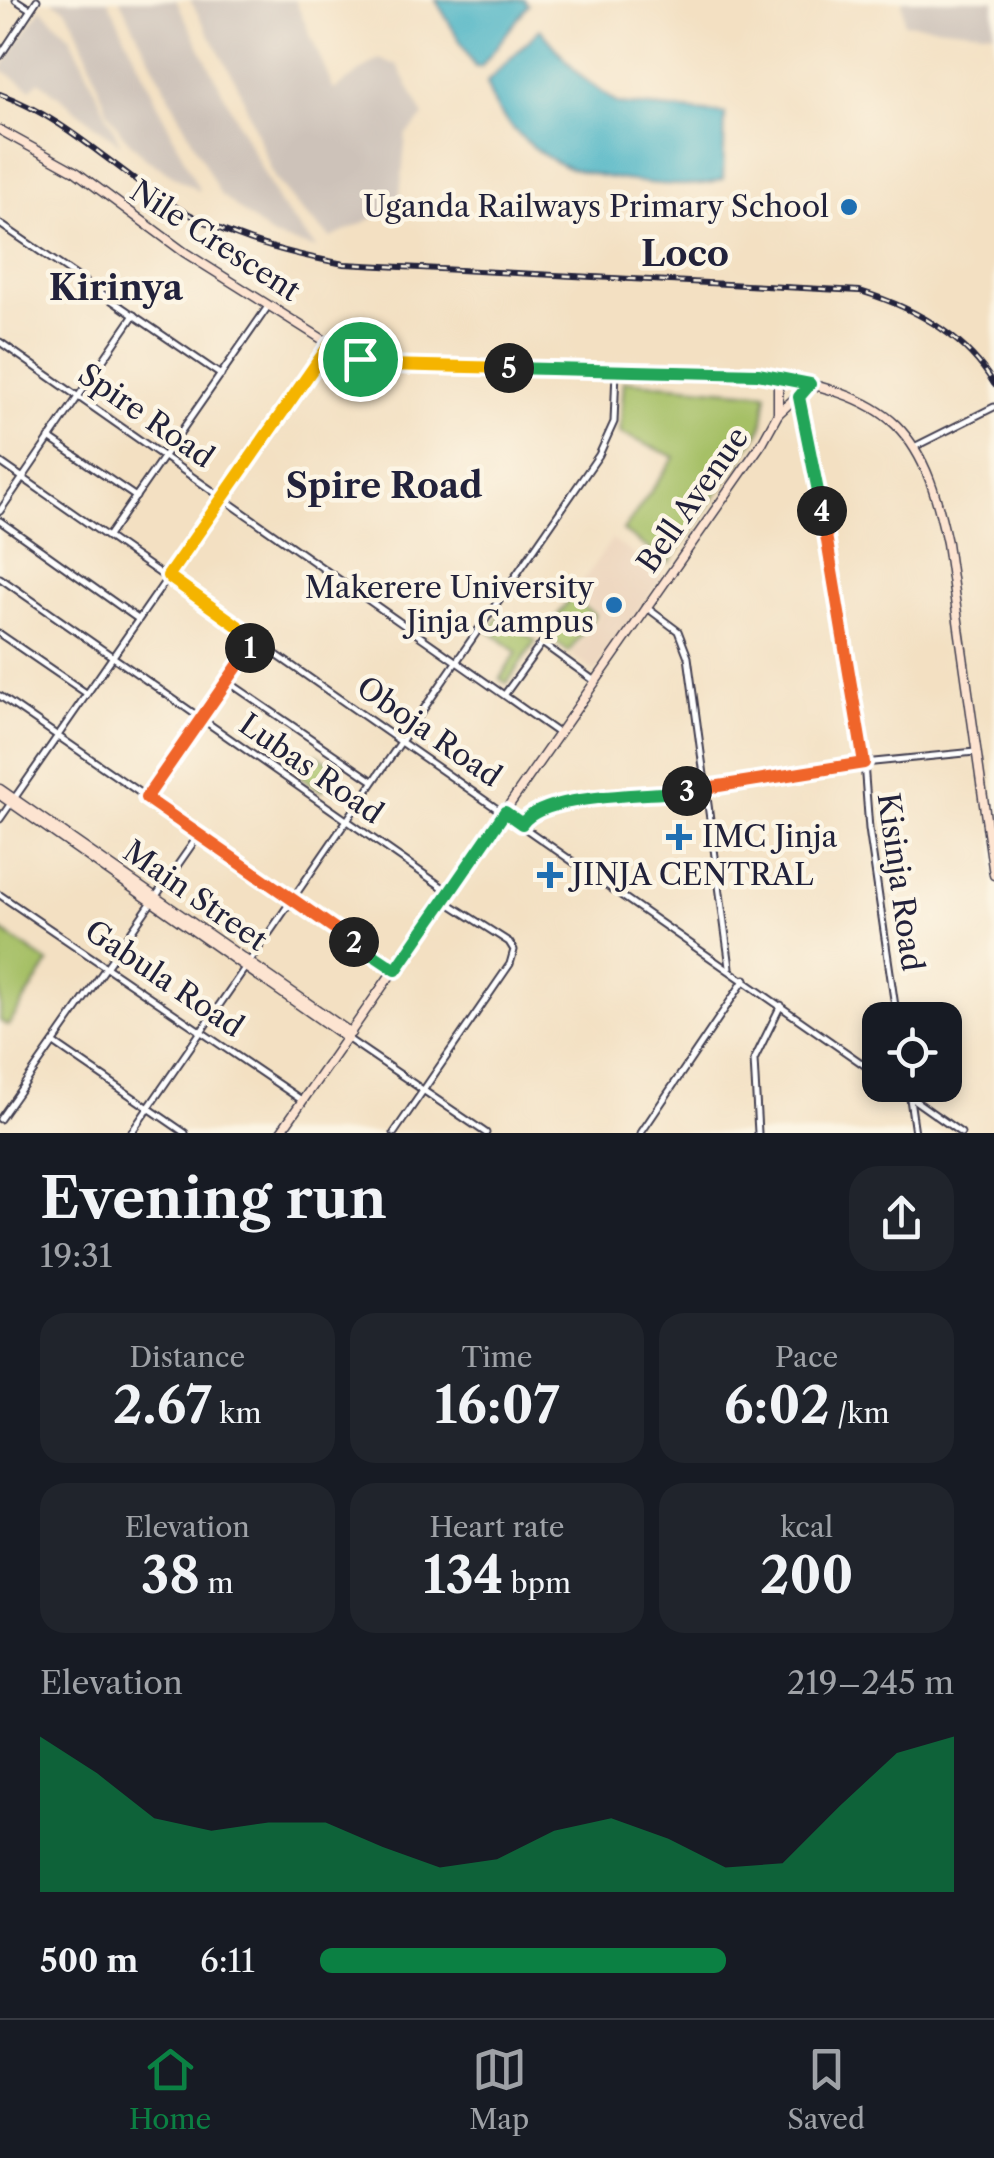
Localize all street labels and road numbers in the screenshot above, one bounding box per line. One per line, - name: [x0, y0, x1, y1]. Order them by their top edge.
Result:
- street label: Nile Crescent: [124, 172, 307, 309]
- street label: Spire Road: [71, 355, 221, 476]
- street label: Bell Avenue: [629, 420, 756, 580]
- street label: Oboja Road: [350, 668, 509, 795]
- street label: Lubas Road: [232, 705, 390, 832]
- street label: Kisinja Road: [870, 790, 931, 973]
- street label: Main Street: [116, 833, 275, 959]
- street label: Gabula Road: [78, 912, 251, 1045]

